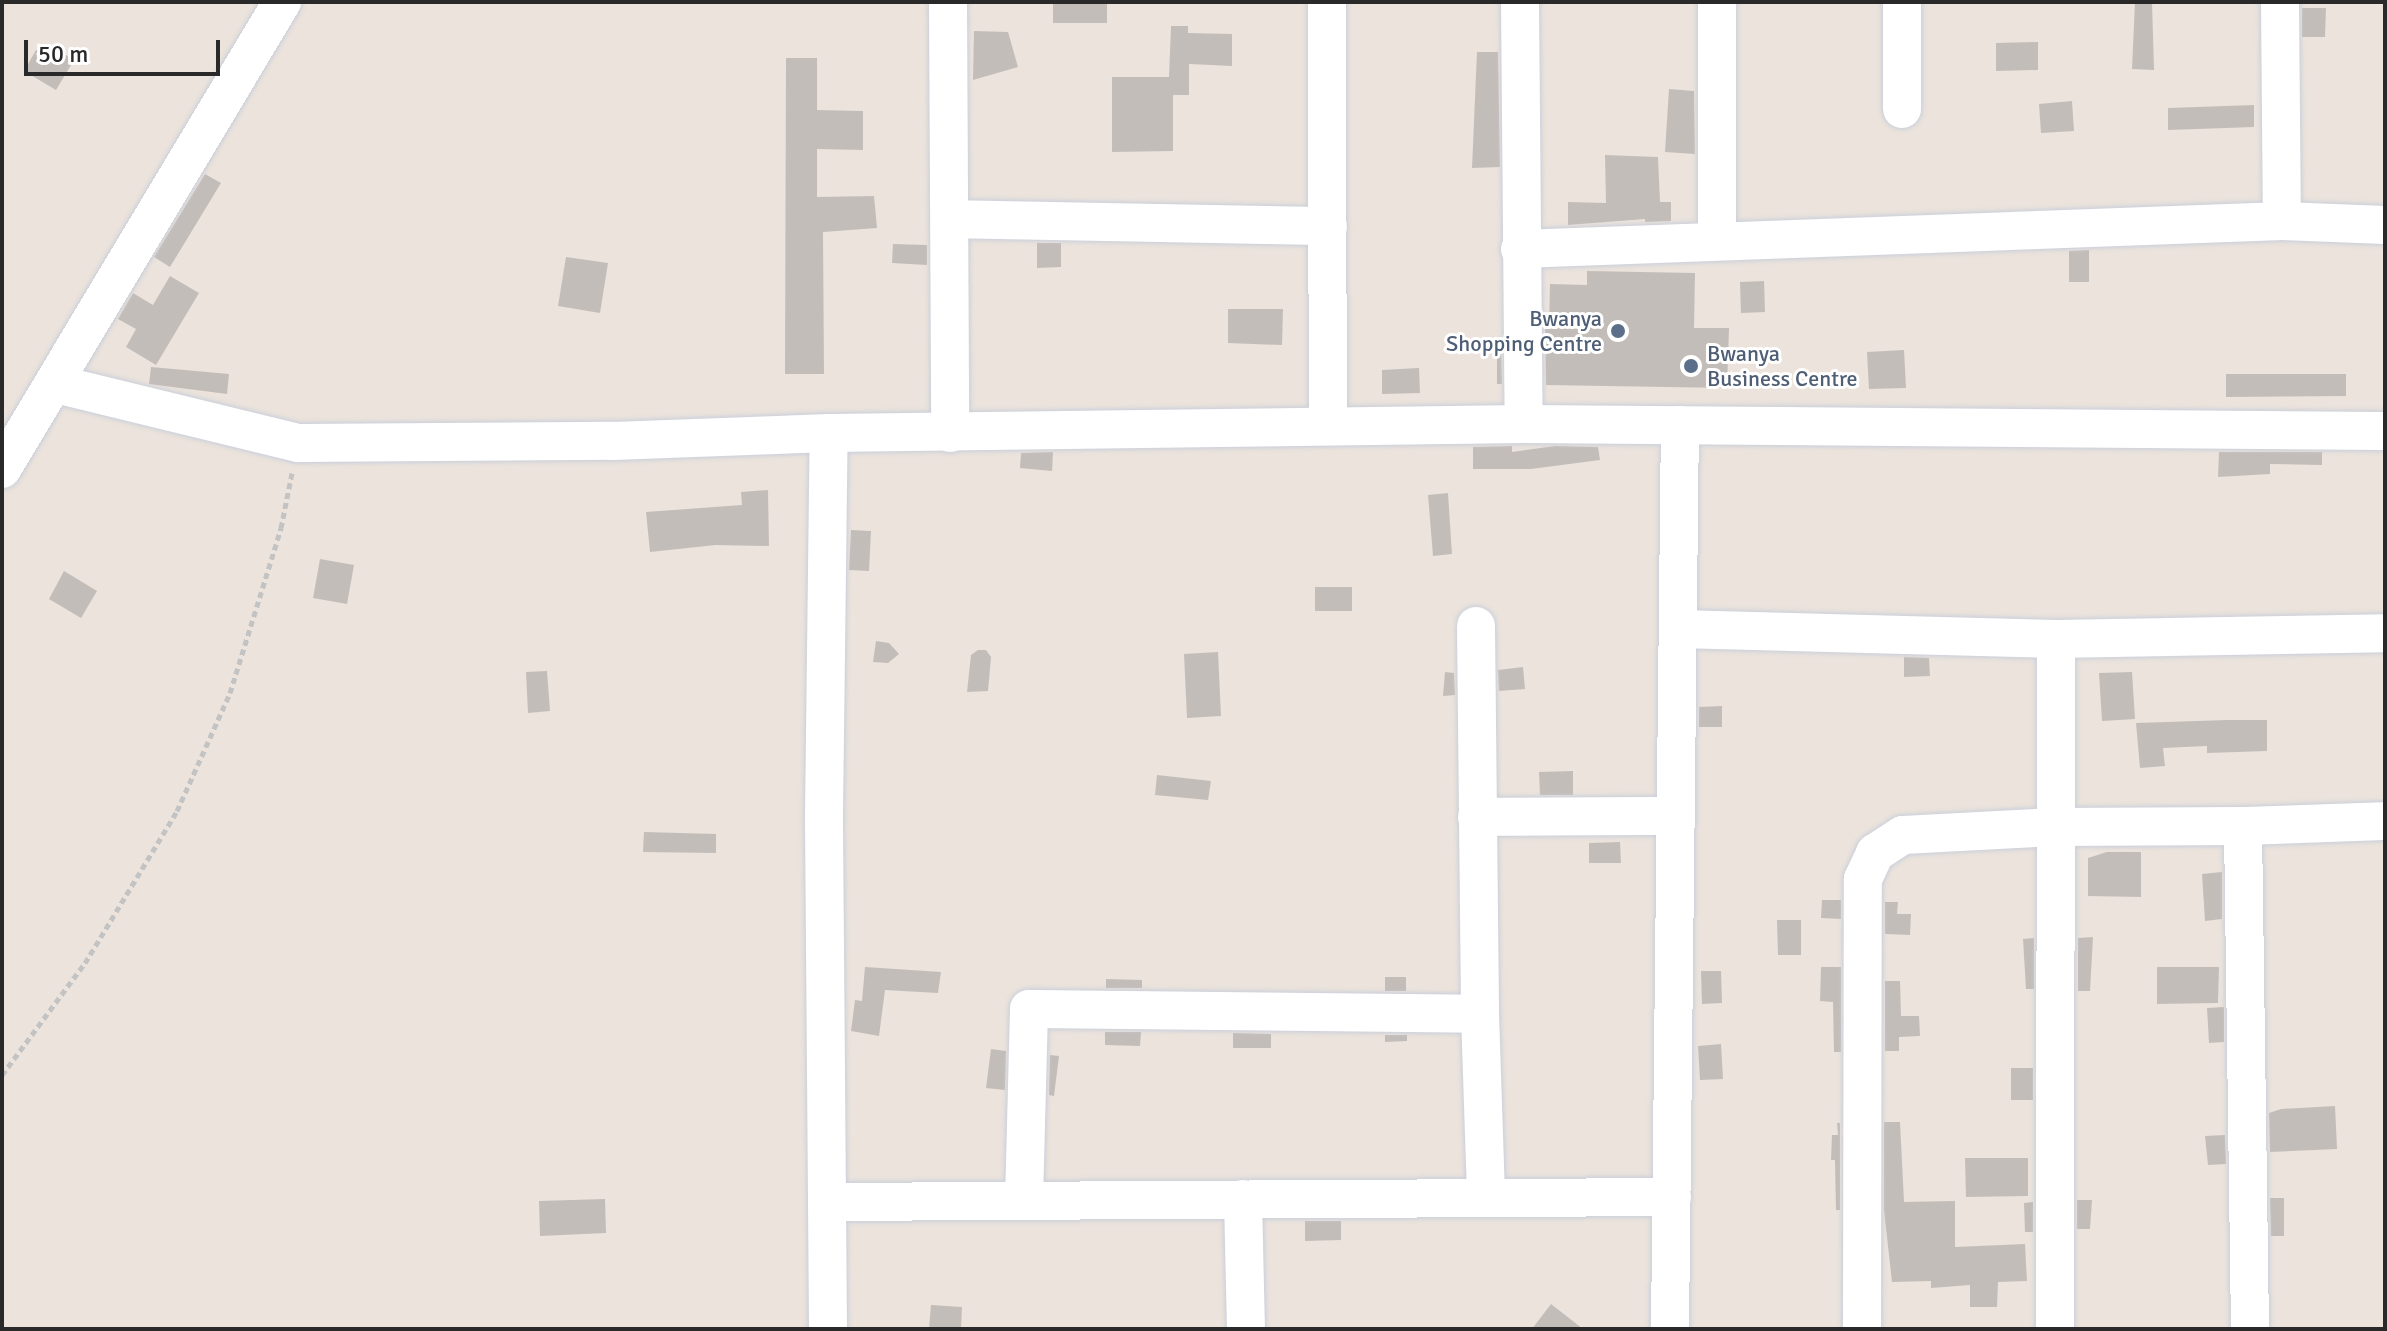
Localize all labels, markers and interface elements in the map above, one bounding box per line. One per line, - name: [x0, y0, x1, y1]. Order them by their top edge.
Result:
- scale bar: [28, 24, 224, 74]
- text: 50 m: [38, 39, 88, 69]
- place label: Bwanya Shopping Centre: [1446, 305, 1602, 356]
- marker: Bwanya Shopping Centre: [1609, 322, 1627, 340]
- place label: Bwanya Business Centre: [1707, 340, 1858, 392]
- marker: Bwanya Business Centre: [1682, 357, 1700, 375]

